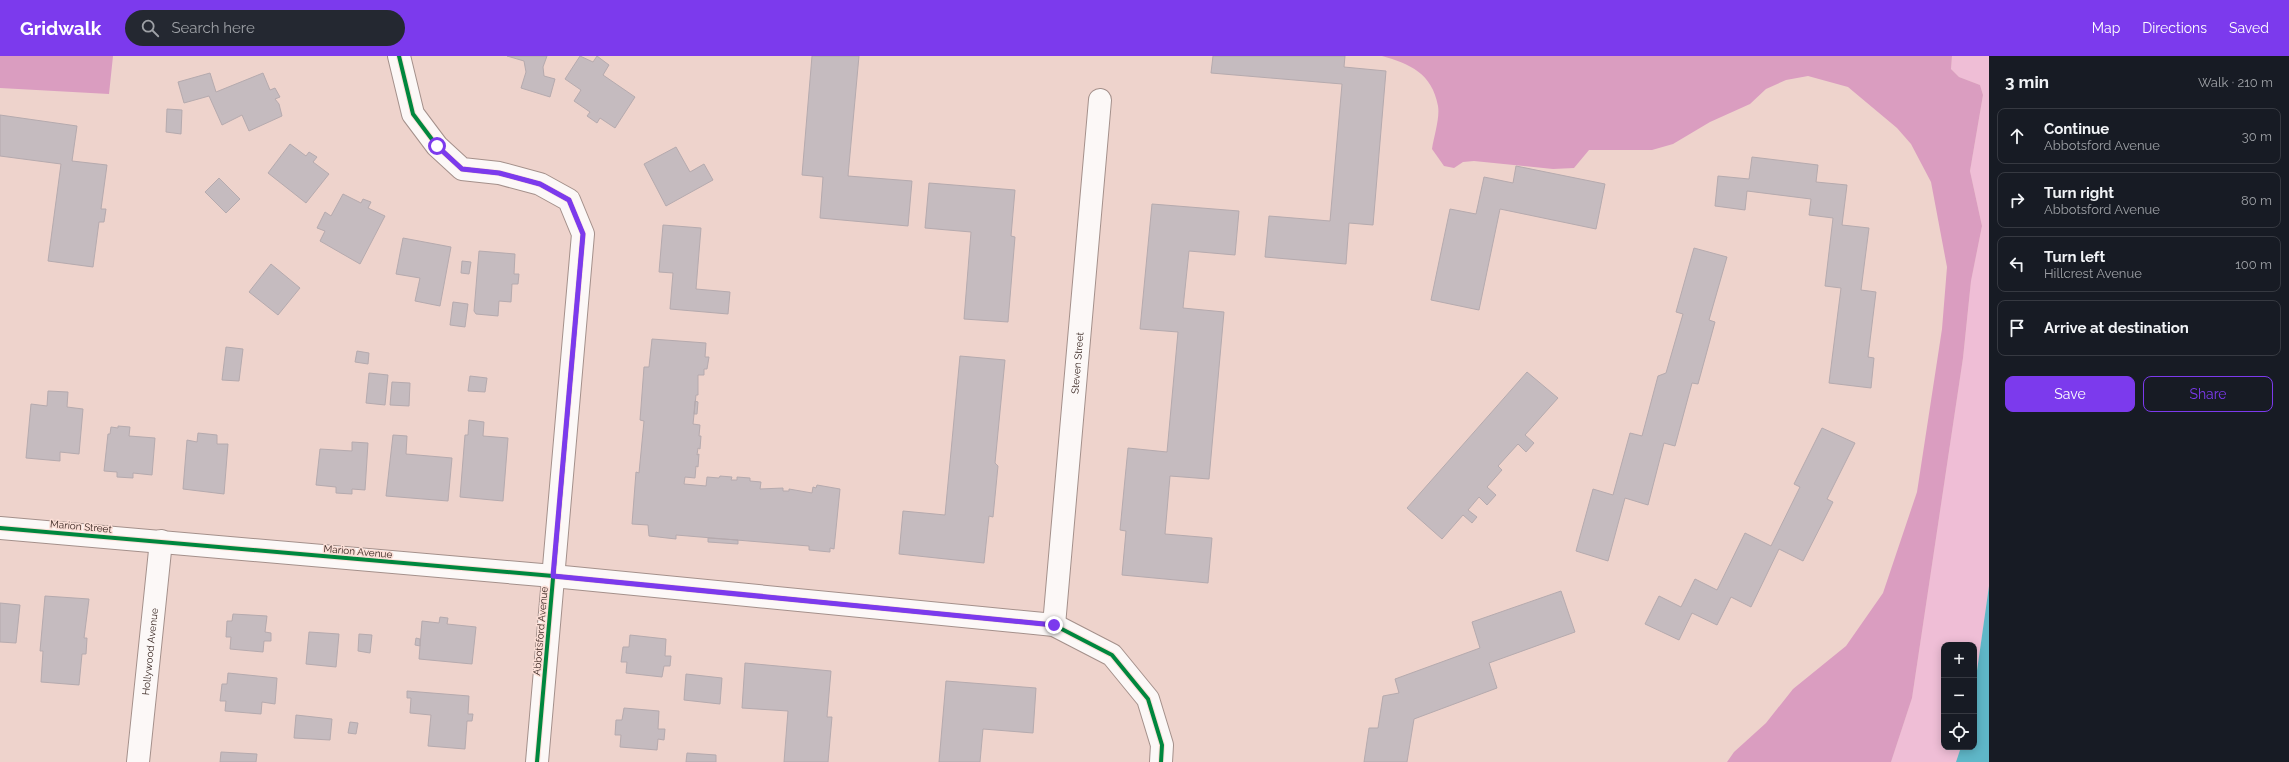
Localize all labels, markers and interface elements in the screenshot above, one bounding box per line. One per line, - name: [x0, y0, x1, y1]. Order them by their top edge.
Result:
- search box: [125, 10, 405, 46]
- text: Gridwalk: [20, 17, 101, 39]
- icon: search: [139, 17, 161, 39]
- text: Search here: [171, 19, 255, 37]
- text: Map: [2092, 20, 2120, 36]
- text: Directions: [2142, 20, 2207, 36]
- text: Saved: [2229, 20, 2269, 36]
- text: 3 min: [2005, 72, 2049, 92]
- text: Walk · 210 m: [2198, 75, 2273, 90]
- text: Continue: [2044, 120, 2109, 138]
- icon: ahead: [2006, 125, 2028, 147]
- text: 30 m: [2242, 129, 2272, 144]
- route start: [428, 137, 446, 155]
- text: Abbotsford Avenue: [2044, 138, 2160, 153]
- text: Turn right: [2044, 184, 2114, 202]
- icon: right: [2006, 189, 2028, 211]
- text: 80 m: [2241, 193, 2272, 208]
- text: Abbotsford Avenue: [2044, 202, 2160, 217]
- text: Turn left: [2044, 248, 2105, 266]
- icon: left: [2006, 253, 2028, 275]
- text: 100 m: [2235, 257, 2272, 272]
- text: Hillcrest Avenue: [2044, 266, 2142, 281]
- icon: arrive: [2006, 317, 2028, 339]
- text: Arrive at destination: [2044, 319, 2189, 337]
- street label: Steven Street: [1069, 331, 1086, 395]
- button: Save: [2005, 376, 2135, 412]
- button: Share: [2143, 376, 2273, 412]
- street label: Marion Street: [50, 518, 113, 535]
- street label: Marion Avenue: [323, 543, 393, 560]
- street label: Abbotsford Avenue: [531, 586, 550, 676]
- street label: Hollywood Avenue: [140, 607, 160, 696]
- route end: [1045, 616, 1063, 634]
- map controls: [1941, 642, 1977, 750]
- button: +: [1941, 642, 1977, 678]
- button: −: [1941, 678, 1977, 714]
- button: locate: [1941, 714, 1977, 750]

